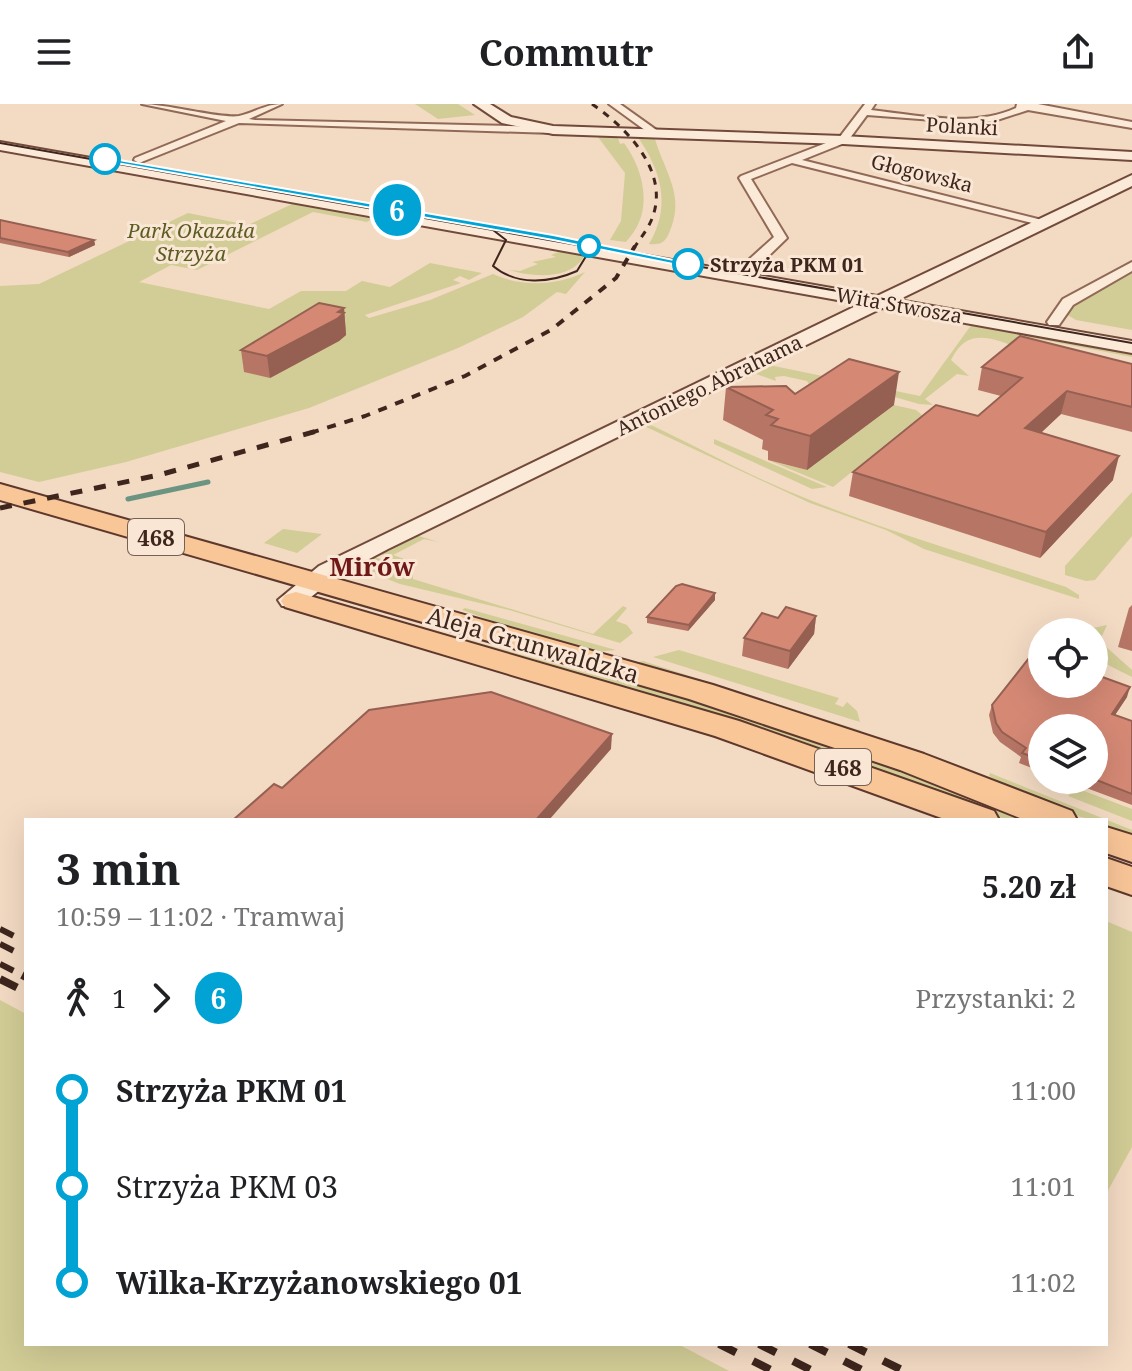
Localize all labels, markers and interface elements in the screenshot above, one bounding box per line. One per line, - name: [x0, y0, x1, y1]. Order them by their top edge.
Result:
- text: Commutr: [479, 28, 653, 77]
- icon: menu: [32, 30, 76, 74]
- icon: share: [1056, 30, 1100, 74]
- street label: Polanki: [925, 111, 999, 141]
- unlabelled marker: [90, 144, 120, 174]
- street label: Głogowska: [868, 147, 976, 199]
- line badge: 6: [371, 184, 423, 236]
- text: 6: [389, 191, 405, 229]
- park label: Park Okazała Strzyża: [126, 217, 255, 267]
- unlabelled marker: [578, 235, 600, 257]
- marker: Strzyża PKM 01: [673, 249, 703, 279]
- place label: Strzyża PKM 01: [710, 251, 864, 278]
- street label: Wita Stwosza: [834, 281, 964, 329]
- street label: Antoniego Abrahama: [611, 328, 807, 442]
- road number: 468: [128, 519, 184, 555]
- district label: Mirów: [329, 548, 416, 584]
- street label: Aleja Grunwaldzka: [423, 598, 643, 690]
- map controls: [1028, 618, 1108, 794]
- button: locate: [1028, 618, 1108, 698]
- button: layers: [1028, 714, 1108, 794]
- road number: 468: [815, 749, 871, 785]
- text: 3 min: [56, 838, 181, 898]
- text: 5.20 zł: [982, 866, 1076, 907]
- text: 10:59 – 11:02 · Tramwaj: [56, 898, 345, 934]
- icon: walk: [56, 976, 100, 1020]
- icon: forward: [139, 976, 183, 1020]
- text: 6: [211, 979, 226, 1017]
- text: 1: [112, 980, 127, 1016]
- text: Przystanki: 2: [916, 980, 1076, 1016]
- text: Strzyża PKM 01: [116, 1070, 348, 1111]
- text: 11:00: [1010, 1072, 1076, 1108]
- text: Strzyża PKM 03: [116, 1166, 338, 1207]
- text: 11:01: [1010, 1168, 1076, 1204]
- text: Wilka-Krzyżanowskiego 01: [116, 1262, 523, 1303]
- text: 11:02: [1010, 1264, 1076, 1300]

